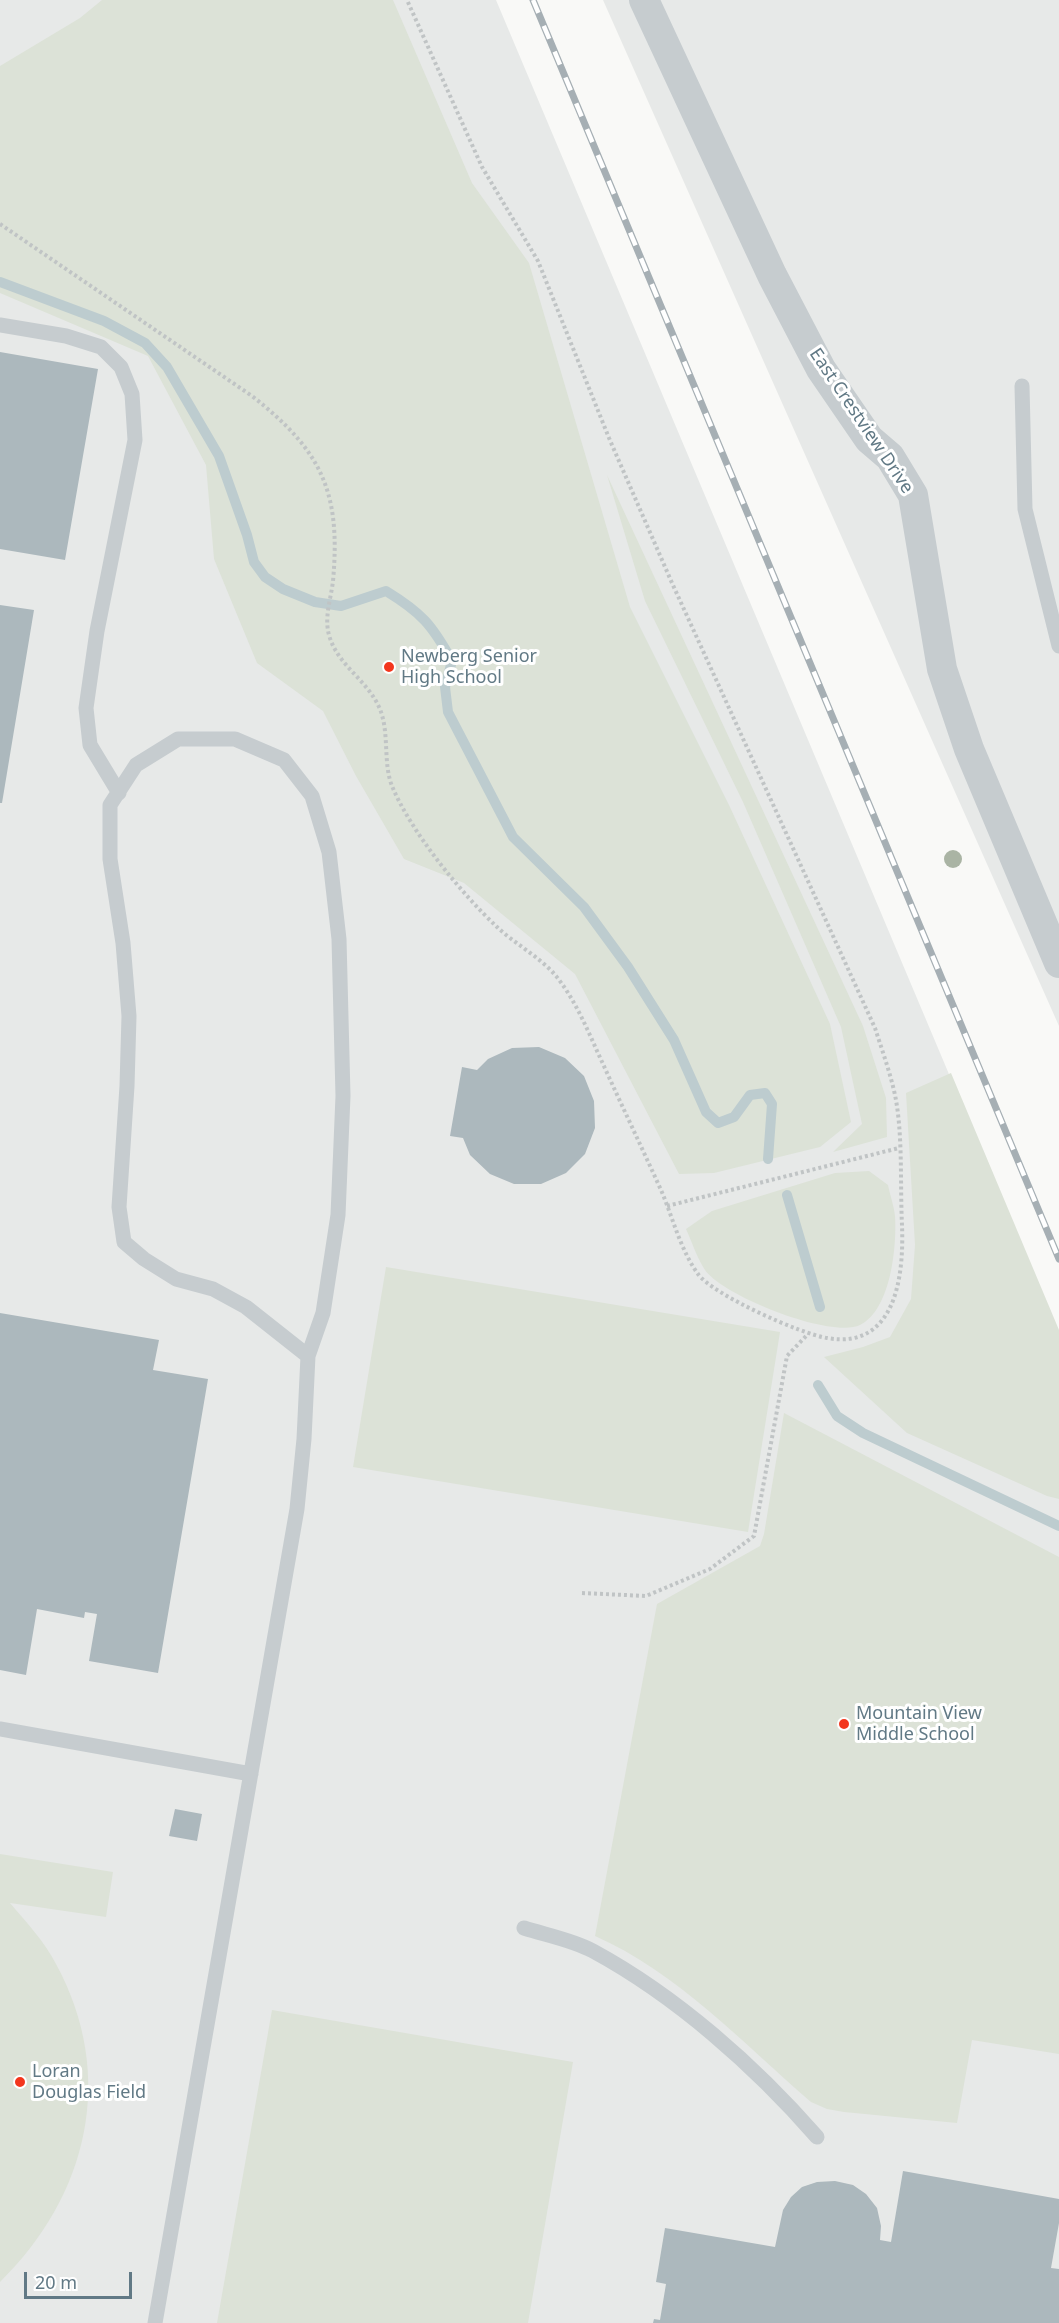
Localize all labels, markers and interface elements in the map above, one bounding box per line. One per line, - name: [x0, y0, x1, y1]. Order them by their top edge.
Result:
- street label: East Crestview Drive: [804, 344, 918, 498]
- place label: Newberg Senior High School: [401, 646, 537, 688]
- marker: Newberg Senior High School: [382, 660, 396, 674]
- place label: Mountain View Middle School: [856, 1703, 982, 1746]
- marker: Mountain View Middle School: [837, 1717, 851, 1731]
- place label: Loran Douglas Field: [32, 2061, 146, 2104]
- marker: Loran Douglas Field: [13, 2075, 27, 2089]
- scale bar: [27, 2260, 135, 2298]
- text: 20 m: [35, 2270, 77, 2294]

